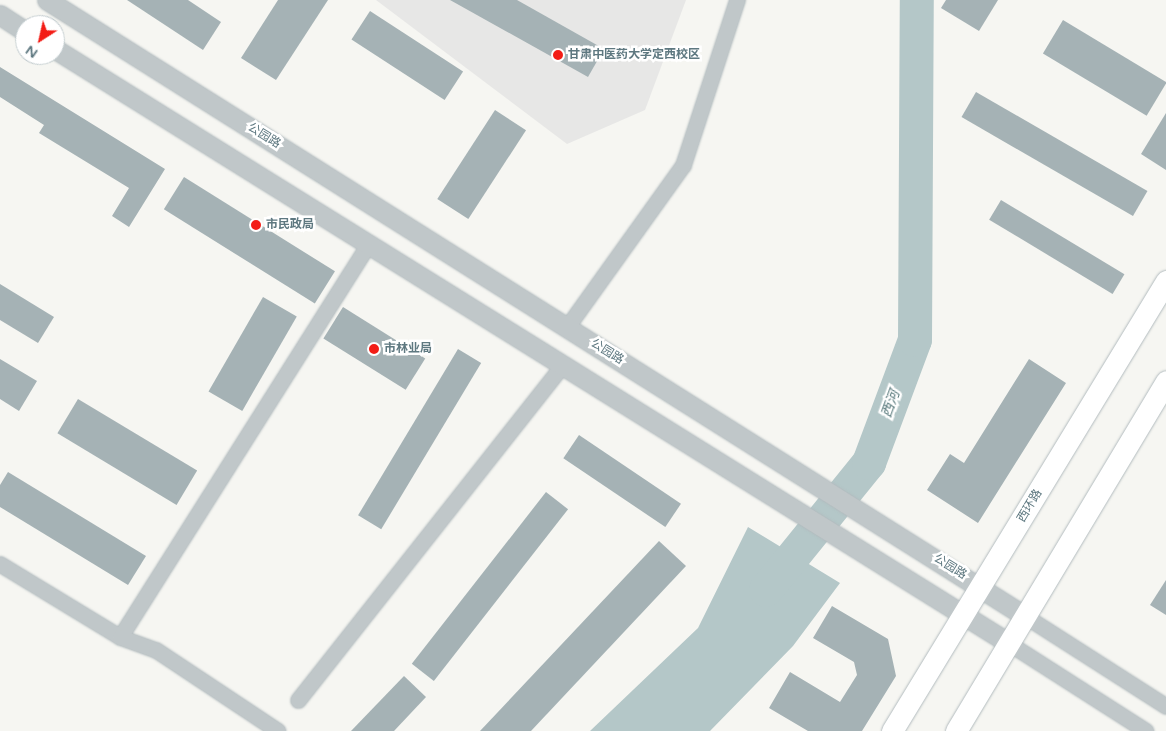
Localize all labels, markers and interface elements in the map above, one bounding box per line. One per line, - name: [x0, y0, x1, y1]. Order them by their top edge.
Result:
- north arrow: [15, 15, 65, 65]
- text: N: [22, 42, 41, 62]
- place label: 甘肃中医药大学定西校区: [568, 48, 700, 62]
- marker: 甘肃中医药大学定西校区: [552, 49, 564, 61]
- street label: 公园路: [245, 120, 283, 152]
- place label: 市民政局: [266, 218, 314, 232]
- marker: 市民政局: [250, 219, 262, 231]
- street label: 公园路: [588, 336, 626, 368]
- place label: 市林业局: [384, 342, 432, 356]
- marker: 市林业局: [368, 343, 380, 355]
- water label: 西河: [878, 388, 904, 420]
- street label: 西环路: [1015, 487, 1045, 525]
- street label: 公园路: [931, 551, 969, 583]

